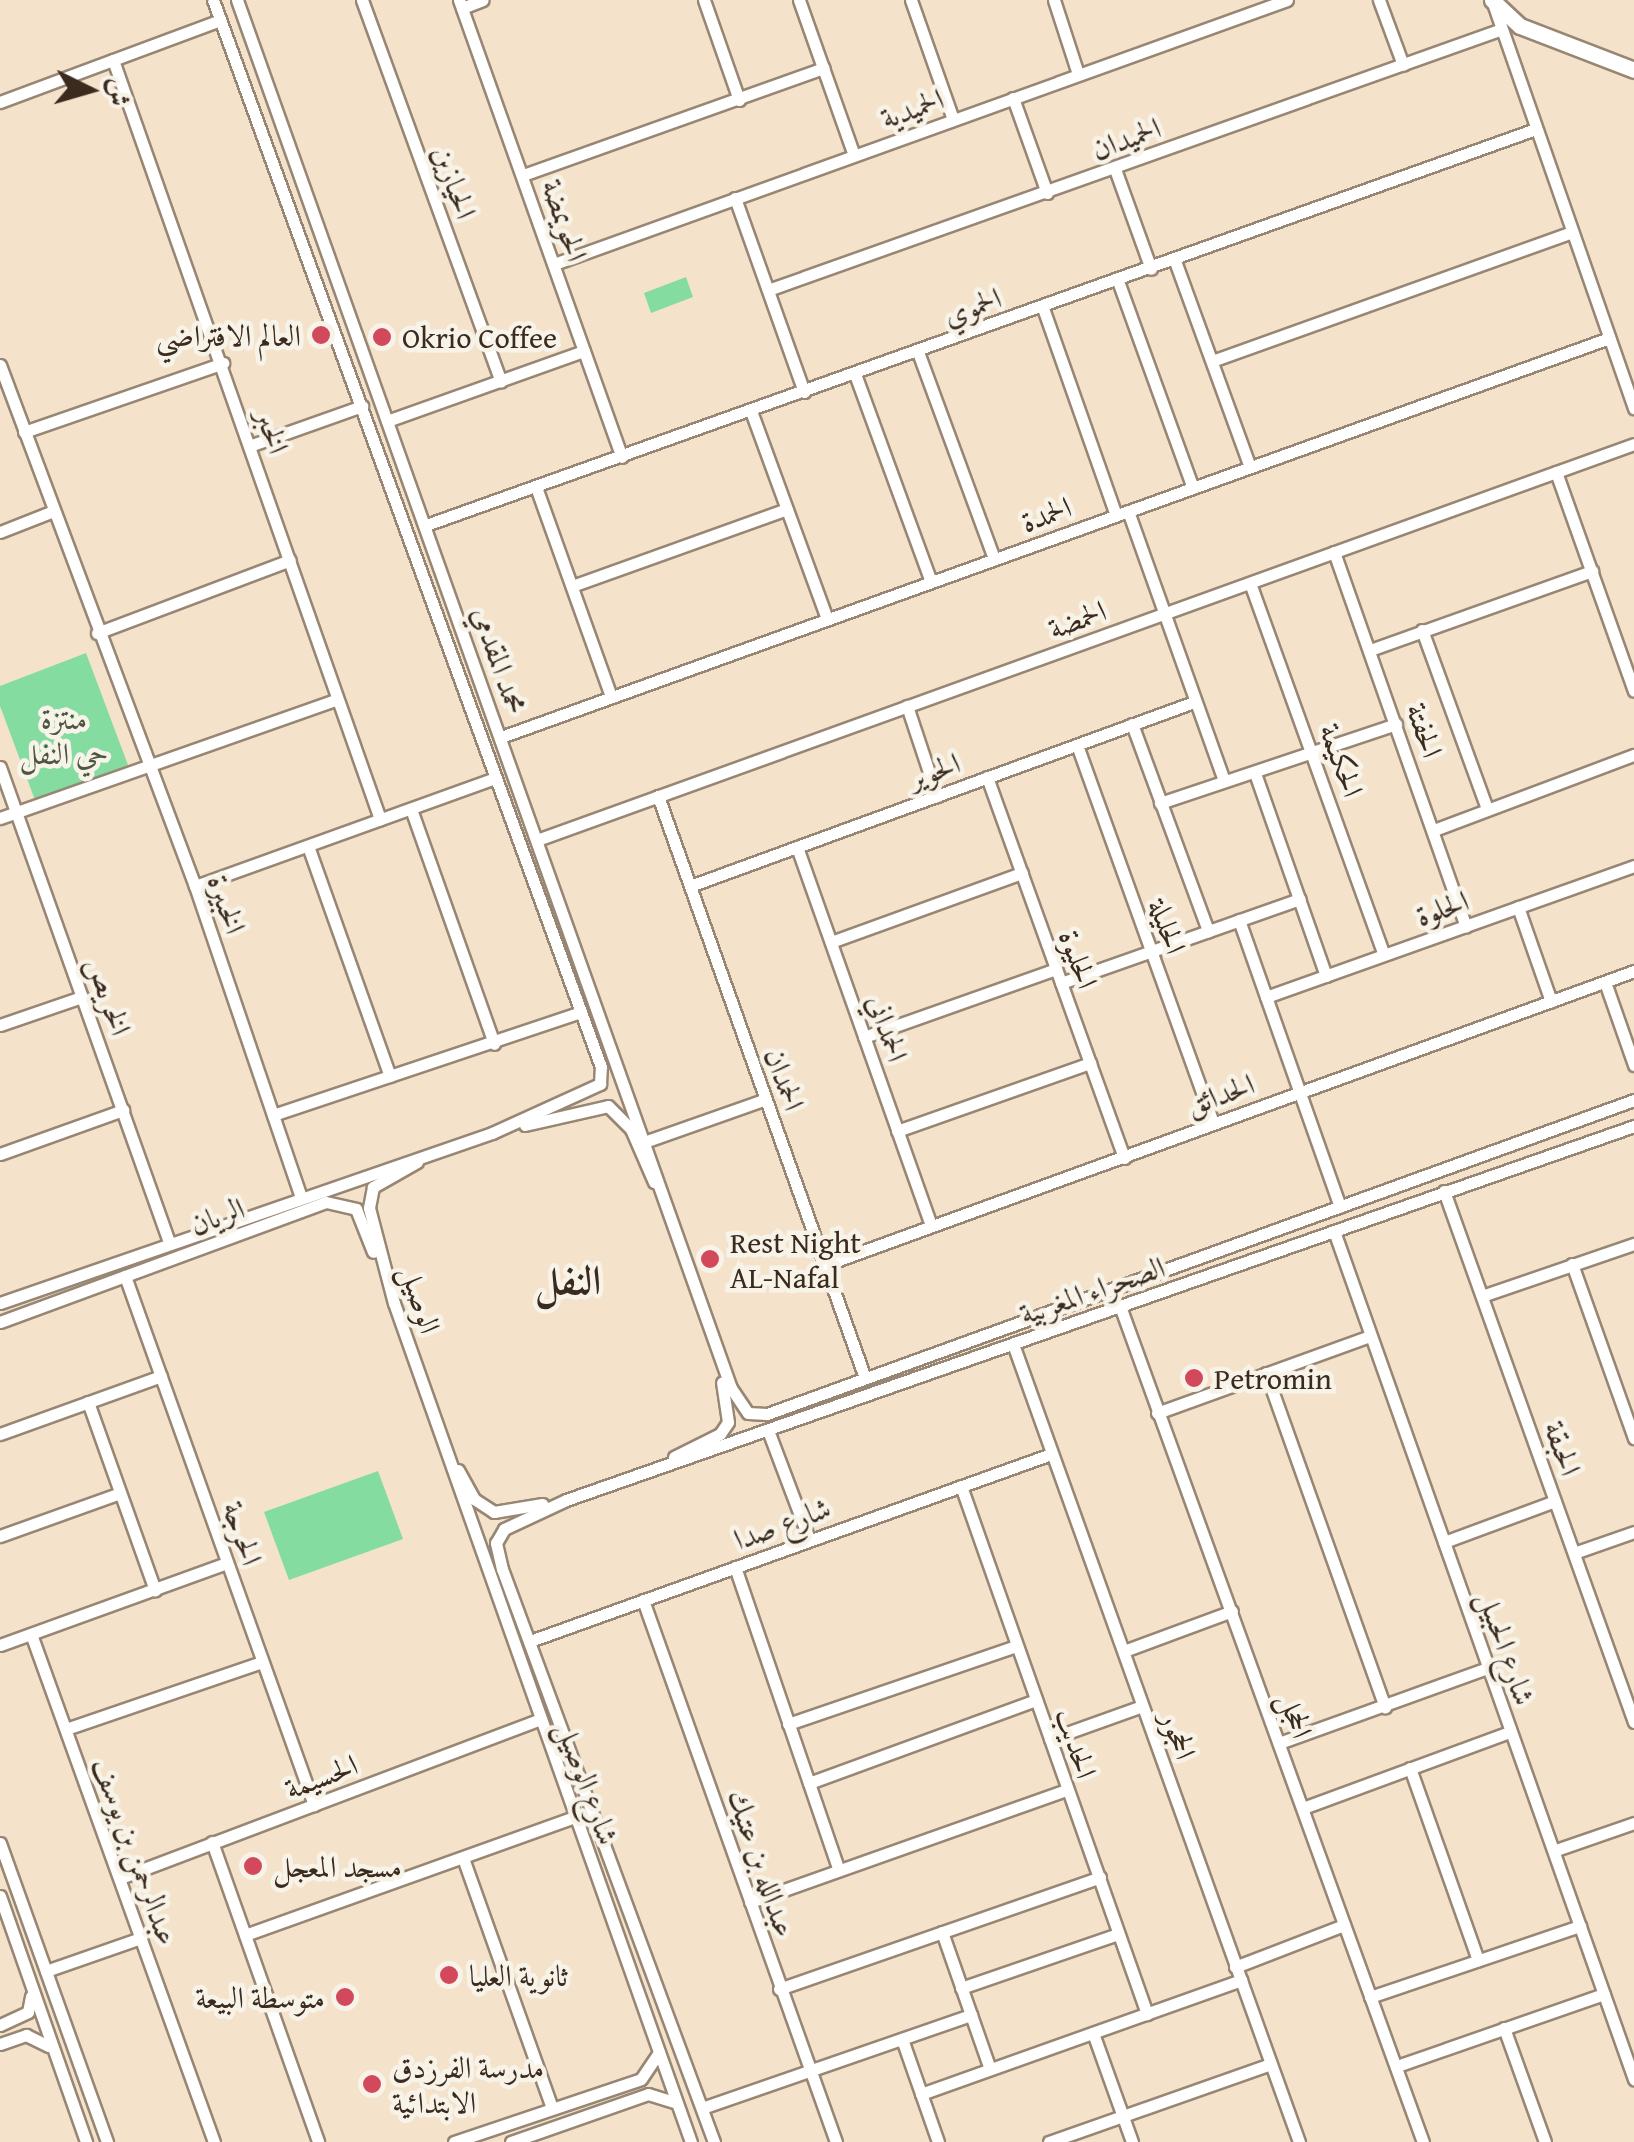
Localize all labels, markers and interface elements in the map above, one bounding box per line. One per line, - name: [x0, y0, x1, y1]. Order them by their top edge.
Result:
- north arrow: [40, 40, 140, 140]
- text: ش: [99, 77, 142, 108]
- street label: الحميدية: [876, 80, 948, 136]
- street label: الحميدان: [1086, 109, 1166, 167]
- street label: الحيازين: [425, 140, 485, 224]
- street label: الحويمضة: [534, 174, 596, 266]
- street label: الحموي: [938, 279, 1006, 333]
- place label: العالم الافتراضي: [156, 317, 301, 353]
- place label: Okrio Coffee: [402, 319, 557, 355]
- marker: العالم الافتراضي: [310, 324, 332, 346]
- marker: Okrio Coffee: [371, 326, 393, 348]
- street label: الخبر: [249, 404, 297, 458]
- street label: الحمدة: [1016, 488, 1076, 540]
- street label: الحمضة: [1043, 592, 1111, 646]
- street label: محمد المقدمي: [465, 602, 535, 718]
- street label: الحفتة: [1399, 698, 1451, 762]
- park label: منتزة حي النفل: [19, 700, 109, 770]
- street label: الحكيمة: [1312, 718, 1372, 802]
- street label: الحوير: [903, 744, 965, 796]
- street label: الخبيرة: [200, 870, 254, 938]
- street label: الحلوة: [1411, 882, 1473, 934]
- street label: الحليلة: [1141, 893, 1195, 959]
- street label: الحليوة: [1052, 925, 1106, 993]
- street label: الخريص: [78, 952, 140, 1040]
- street label: الحمداني: [860, 990, 916, 1066]
- street label: الحمدان: [757, 1043, 813, 1115]
- street label: الحدائق: [1181, 1065, 1259, 1123]
- street label: الريان: [185, 1190, 249, 1242]
- place label: Rest Night AL-Nafal: [730, 1224, 861, 1294]
- marker: Rest Night AL-Nafal: [699, 1248, 721, 1270]
- street label: الصحراء المغربية: [1015, 1248, 1169, 1332]
- district label: النفل: [535, 1256, 601, 1304]
- street label: الوصيل: [393, 1260, 449, 1338]
- place label: Petromin: [1214, 1360, 1332, 1396]
- marker: Petromin: [1183, 1367, 1205, 1389]
- street label: الحبقة: [1537, 1416, 1589, 1480]
- street label: شارع صدا: [729, 1489, 835, 1557]
- street label: الحرجة: [215, 1496, 271, 1570]
- street label: شارع الحبيل: [1471, 1586, 1543, 1710]
- street label: الحجل: [1271, 1687, 1321, 1743]
- street label: الحديب: [1049, 1703, 1105, 1783]
- street label: الحجور: [1154, 1706, 1204, 1764]
- street label: شارع الوصيل: [549, 1717, 627, 1849]
- street label: الحسيمة: [280, 1746, 362, 1806]
- street label: عبدالرحمن بن يوسف: [85, 1752, 187, 1950]
- street label: عبدالله بن عتيك: [720, 1785, 804, 1941]
- place label: مسجد المعجل: [273, 1848, 402, 1884]
- marker: مسجد المعجل: [242, 1855, 264, 1877]
- place label: ثانوية العليا: [469, 1957, 568, 1993]
- marker: ثانوية العليا: [438, 1964, 460, 1986]
- place label: متوسطة البيعة: [195, 1979, 325, 2015]
- marker: متوسطة البيعة: [334, 1986, 356, 2008]
- place label: مدرسة الفرزدق الابتدائية: [392, 2049, 544, 2120]
- marker: مدرسة الفرزدق الابتدائية: [361, 2073, 383, 2095]

